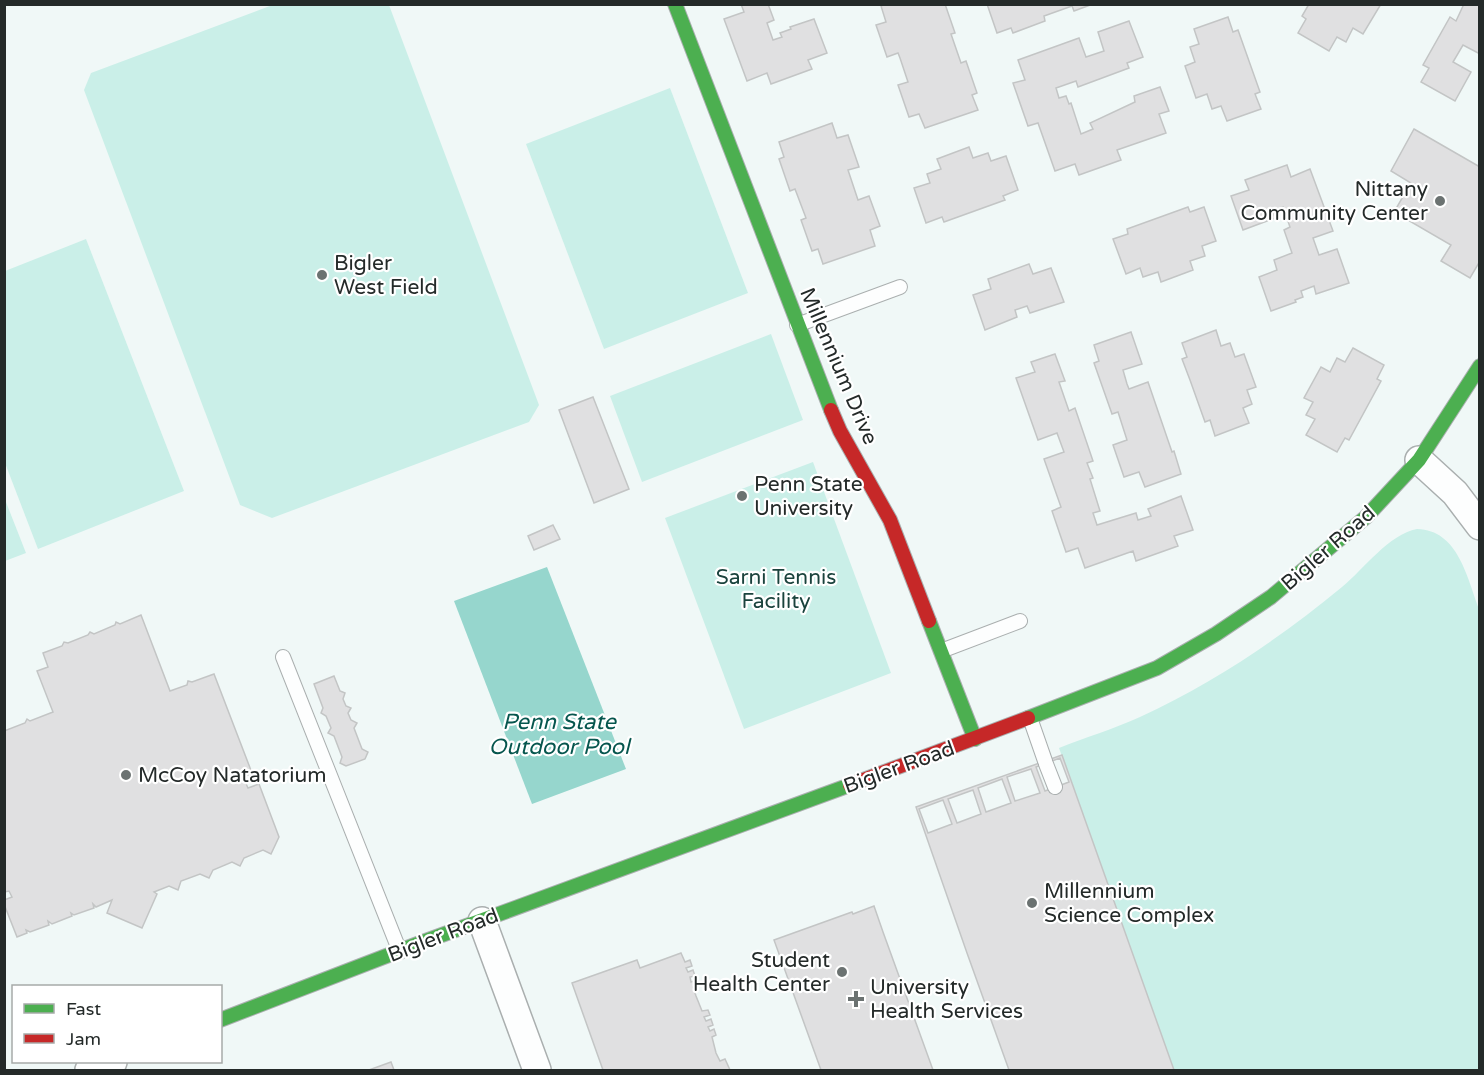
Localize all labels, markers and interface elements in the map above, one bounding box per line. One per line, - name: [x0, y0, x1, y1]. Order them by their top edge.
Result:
- place label: Nittany Community Center: [1241, 177, 1428, 226]
- marker: Nittany Community Center: [1433, 194, 1447, 208]
- place label: Bigler West Field: [334, 251, 438, 300]
- marker: Bigler West Field: [315, 268, 329, 282]
- street label: Millennium Drive: [794, 284, 883, 448]
- place label: Penn State University: [754, 472, 863, 521]
- marker: Penn State University: [735, 489, 749, 503]
- street label: Bigler Road: [1276, 501, 1380, 596]
- park label: Sarni Tennis Facility: [716, 565, 836, 614]
- water label: Penn State Outdoor Pool: [489, 709, 632, 760]
- street label: Bigler Road: [840, 736, 958, 799]
- place label: McCoy Natatorium: [138, 763, 327, 788]
- marker: McCoy Natatorium: [119, 768, 133, 782]
- place label: Millennium Science Complex: [1044, 879, 1214, 928]
- marker: Millennium Science Complex: [1025, 896, 1039, 910]
- street label: Bigler Road: [384, 903, 502, 968]
- place label: Student Health Center: [693, 948, 830, 997]
- marker: Student Health Center: [835, 965, 849, 979]
- place label: University Health Services: [870, 975, 1023, 1024]
- legend: [12, 985, 222, 1063]
- marker: University Health Services: [847, 990, 865, 1008]
- text: Fast: [66, 998, 101, 1020]
- text: Jam: [66, 1028, 101, 1050]

